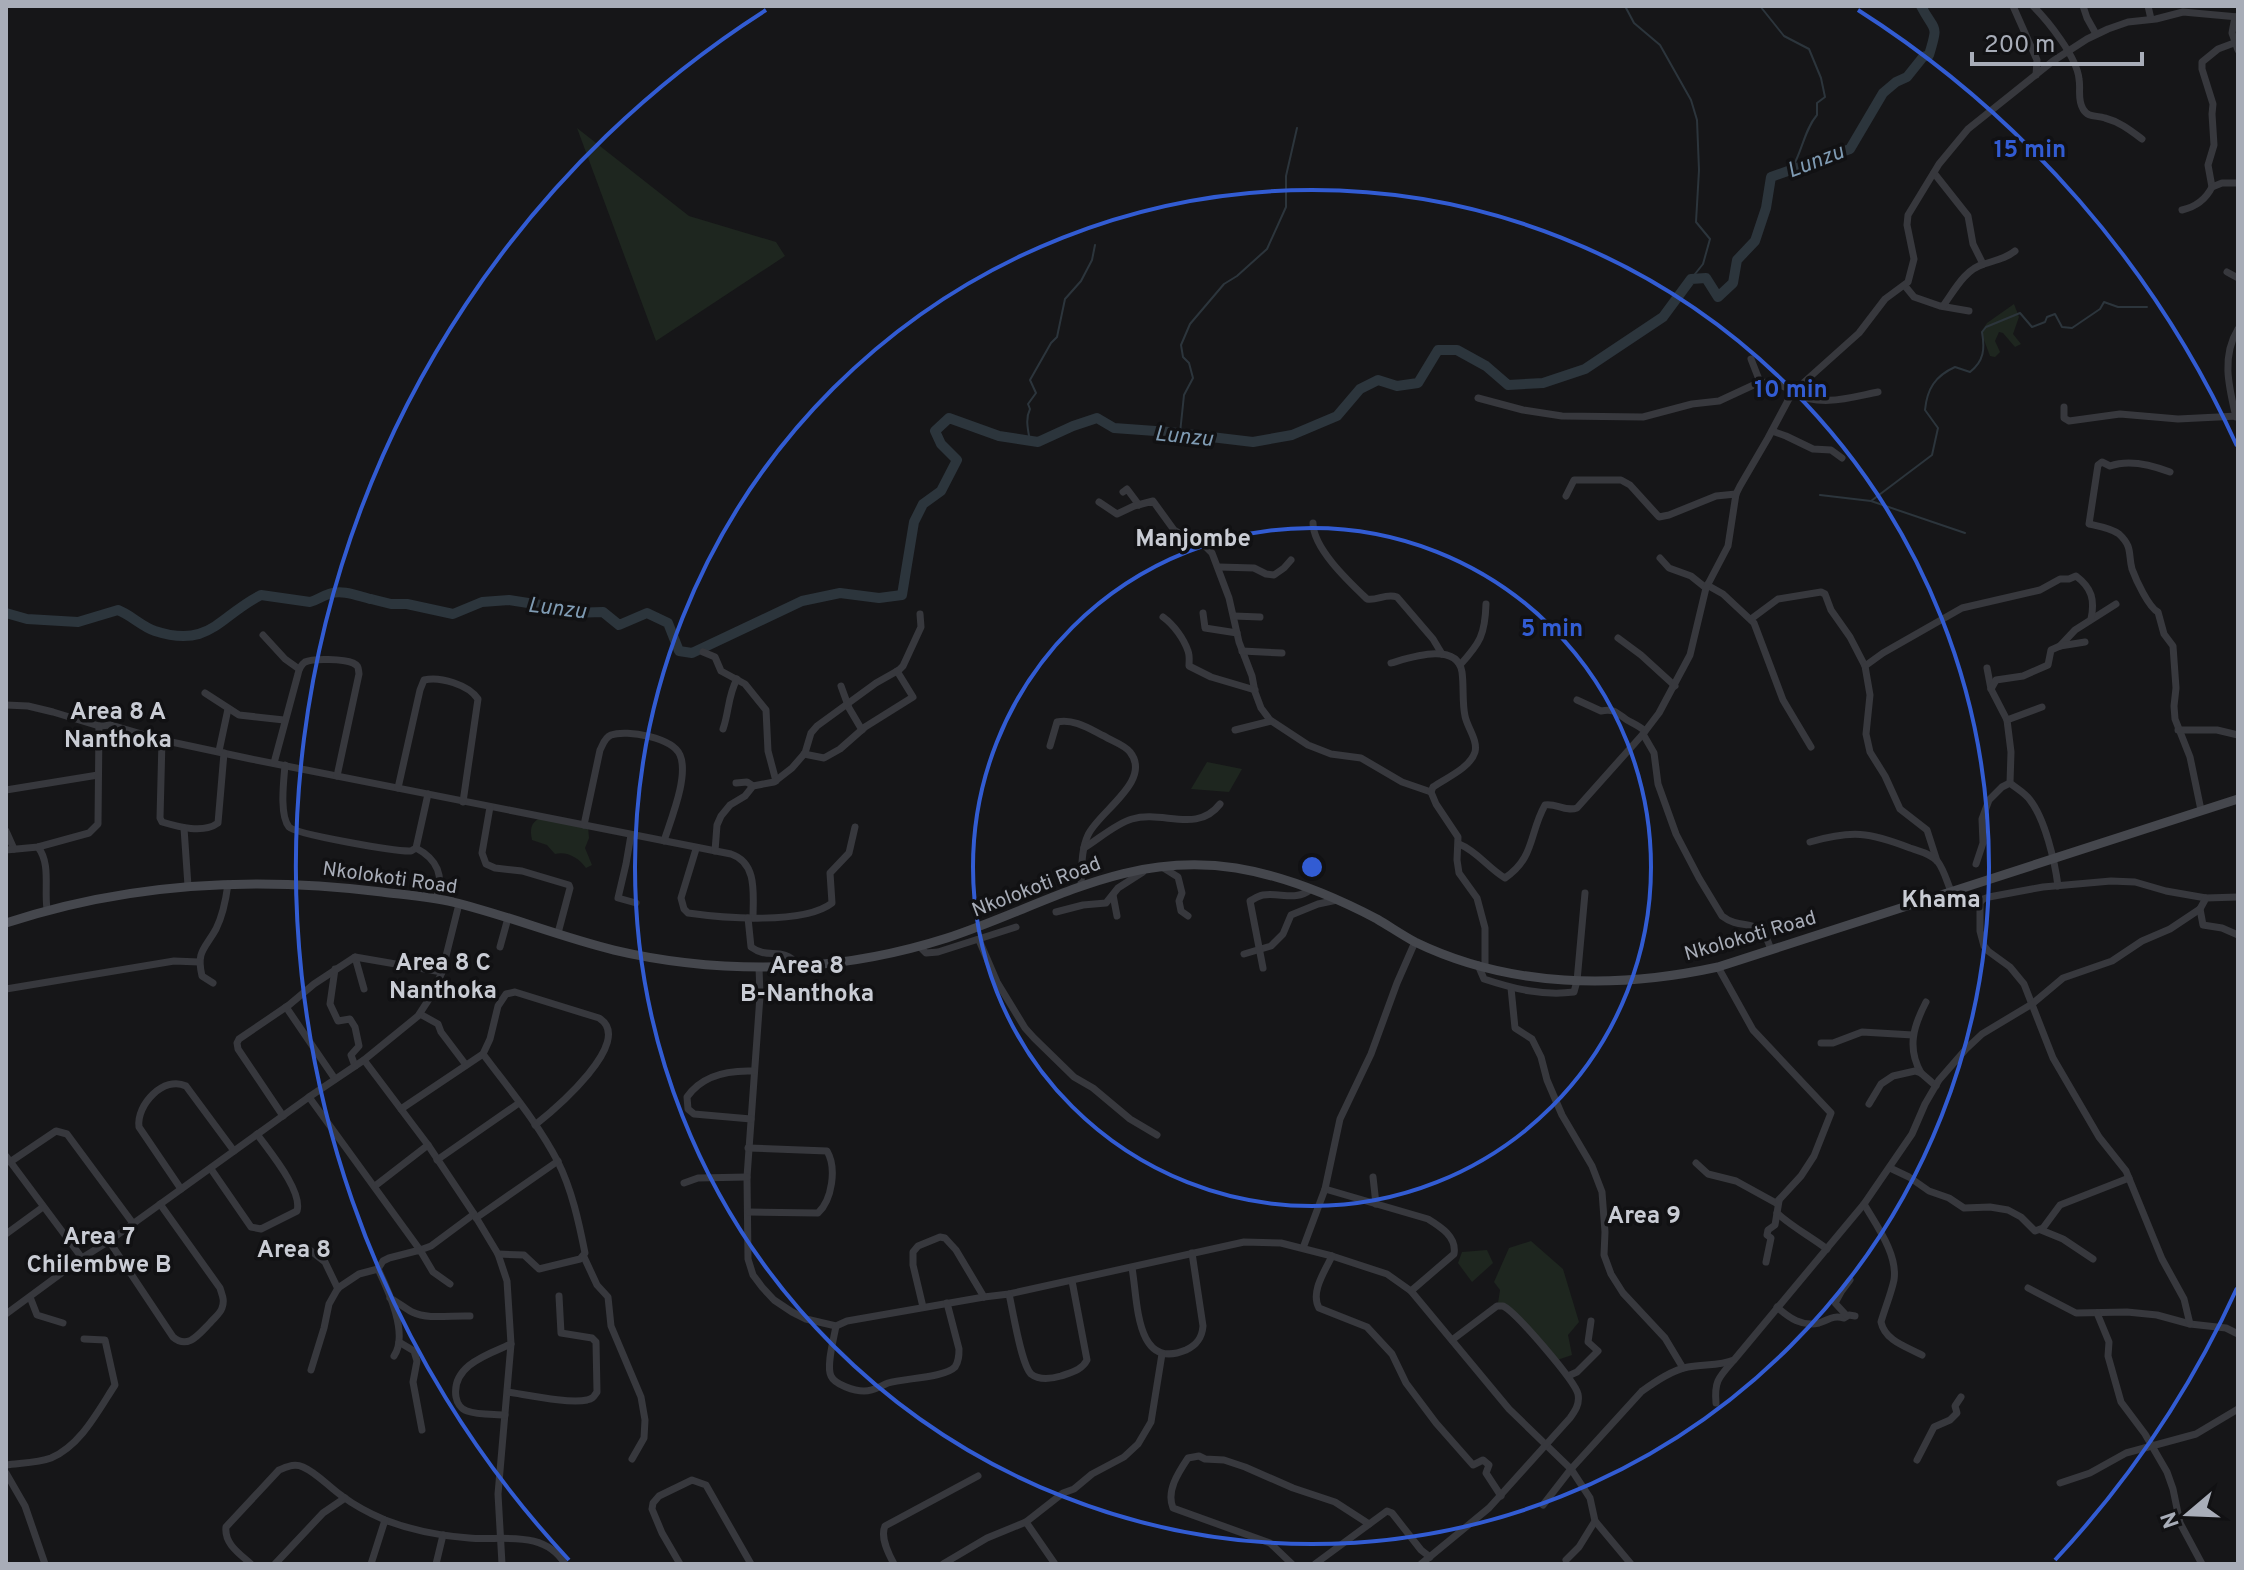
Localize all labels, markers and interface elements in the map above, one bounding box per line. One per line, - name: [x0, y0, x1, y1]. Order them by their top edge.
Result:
- scale bar: [1972, 16, 2142, 66]
- text: 200 m: [1984, 31, 2055, 61]
- text: 15 min: [1994, 136, 2066, 166]
- water label: Lunzu: [1784, 139, 1849, 185]
- text: 10 min: [1754, 376, 1828, 406]
- water label: Lunzu: [1153, 421, 1215, 454]
- district label: Manjombe: [1135, 525, 1251, 555]
- water label: Lunzu: [526, 593, 588, 627]
- text: 5 min: [1521, 615, 1583, 645]
- district label: Area 8 A Nanthoka: [64, 698, 172, 756]
- street label: Nkolokoti Road: [969, 851, 1105, 924]
- centre of rings: [1298, 853, 1326, 881]
- street label: Nkolokoti Road: [321, 857, 459, 901]
- district label: Khama: [1901, 886, 1981, 916]
- street label: Nkolokoti Road: [1682, 906, 1819, 968]
- district label: Area 8 C Nanthoka: [389, 949, 497, 1007]
- district label: Area 8 B-Nanthoka: [740, 952, 874, 1010]
- district label: Area 9: [1607, 1202, 1681, 1232]
- district label: Area 7 Chilembwe B: [26, 1223, 172, 1281]
- district label: Area 8: [257, 1236, 331, 1266]
- north arrow: [2148, 1474, 2228, 1554]
- text: N: [2156, 1508, 2187, 1532]

